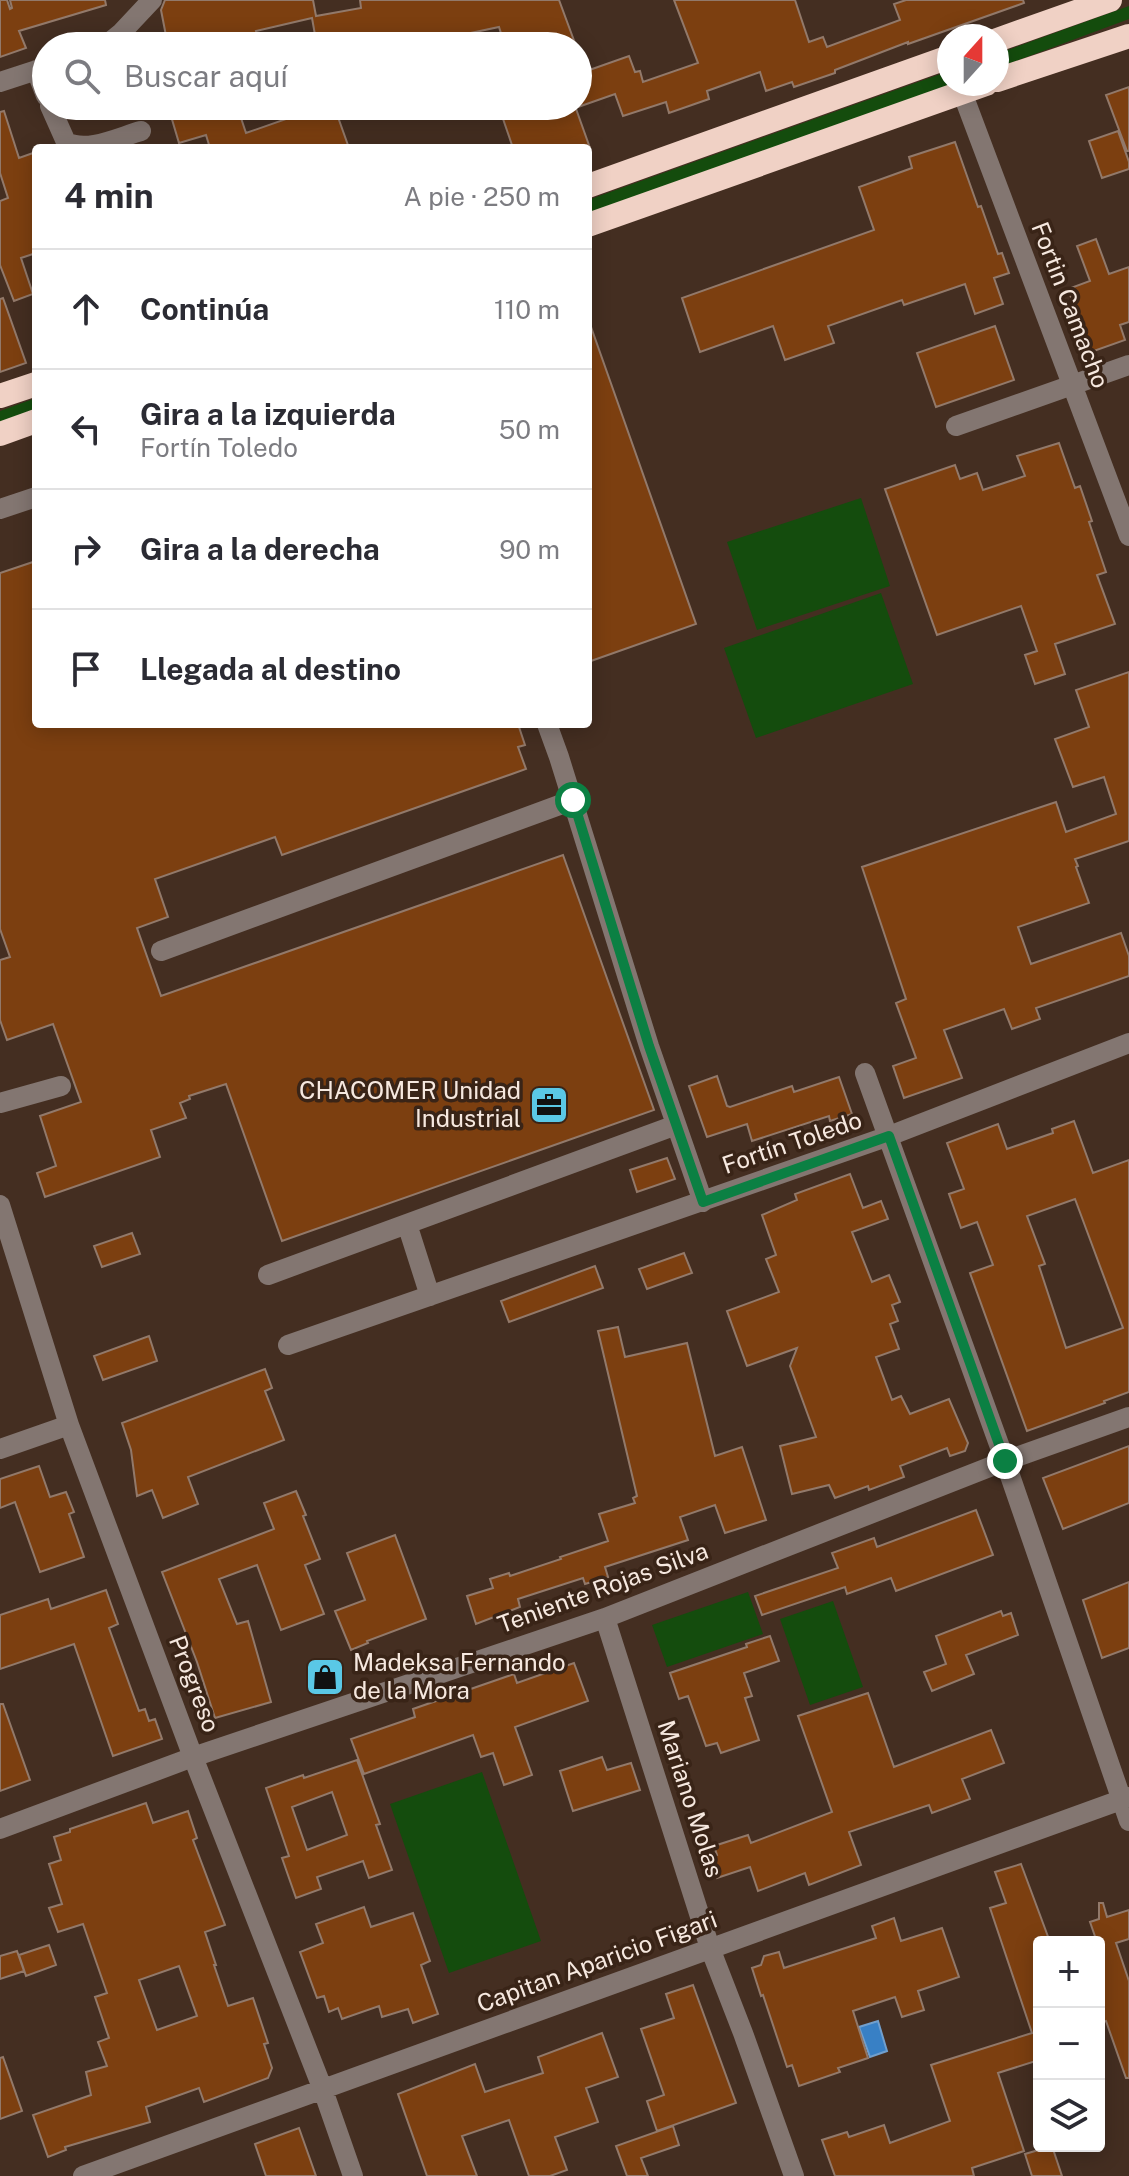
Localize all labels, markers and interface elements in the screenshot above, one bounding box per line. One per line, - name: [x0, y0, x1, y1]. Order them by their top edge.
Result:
- north arrow: [937, 24, 1009, 96]
- search box: [32, 32, 592, 120]
- icon: search: [60, 54, 104, 98]
- text: Buscar aquí: [124, 58, 288, 94]
- text: 4 min: [64, 176, 154, 216]
- text: A pie · 250 m: [403, 181, 560, 212]
- street label: Fortin Camacho: [1026, 218, 1115, 392]
- icon: ahead: [64, 287, 108, 331]
- text: Continúa: [140, 291, 269, 327]
- text: 110 m: [494, 294, 560, 325]
- text: Gira a la izquierda: [140, 396, 396, 432]
- icon: left: [64, 407, 108, 451]
- text: 50 m: [499, 414, 560, 445]
- text: Fortín Toledo: [140, 432, 298, 463]
- icon: right: [64, 527, 108, 571]
- text: Gira a la derecha: [140, 531, 380, 567]
- text: 90 m: [499, 534, 560, 565]
- icon: arrive: [64, 647, 108, 691]
- text: Llegada al destino: [140, 651, 401, 687]
- route start: [555, 782, 591, 818]
- place label: CHACOMER Unidad Industrial: [299, 1076, 521, 1132]
- office icon: CHACOMER Unidad Industrial: [528, 1084, 570, 1126]
- street label: Fortín Toledo: [718, 1105, 865, 1179]
- route end: [987, 1443, 1023, 1479]
- street label: Teniente Rojas Silva: [494, 1536, 712, 1638]
- street label: Progreso: [164, 1631, 226, 1736]
- place label: Madeksa Fernando de la Mora: [353, 1648, 566, 1704]
- shop icon: Madeksa Fernando de la Mora: [304, 1656, 346, 1698]
- street label: Mariano Molas: [652, 1717, 729, 1881]
- street label: Capitan Aparicio Figari: [473, 1905, 720, 2018]
- map controls: [1033, 1936, 1105, 2152]
- button: +: [1033, 1936, 1105, 2008]
- button: −: [1033, 2008, 1105, 2080]
- button: layers: [1033, 2080, 1105, 2152]

